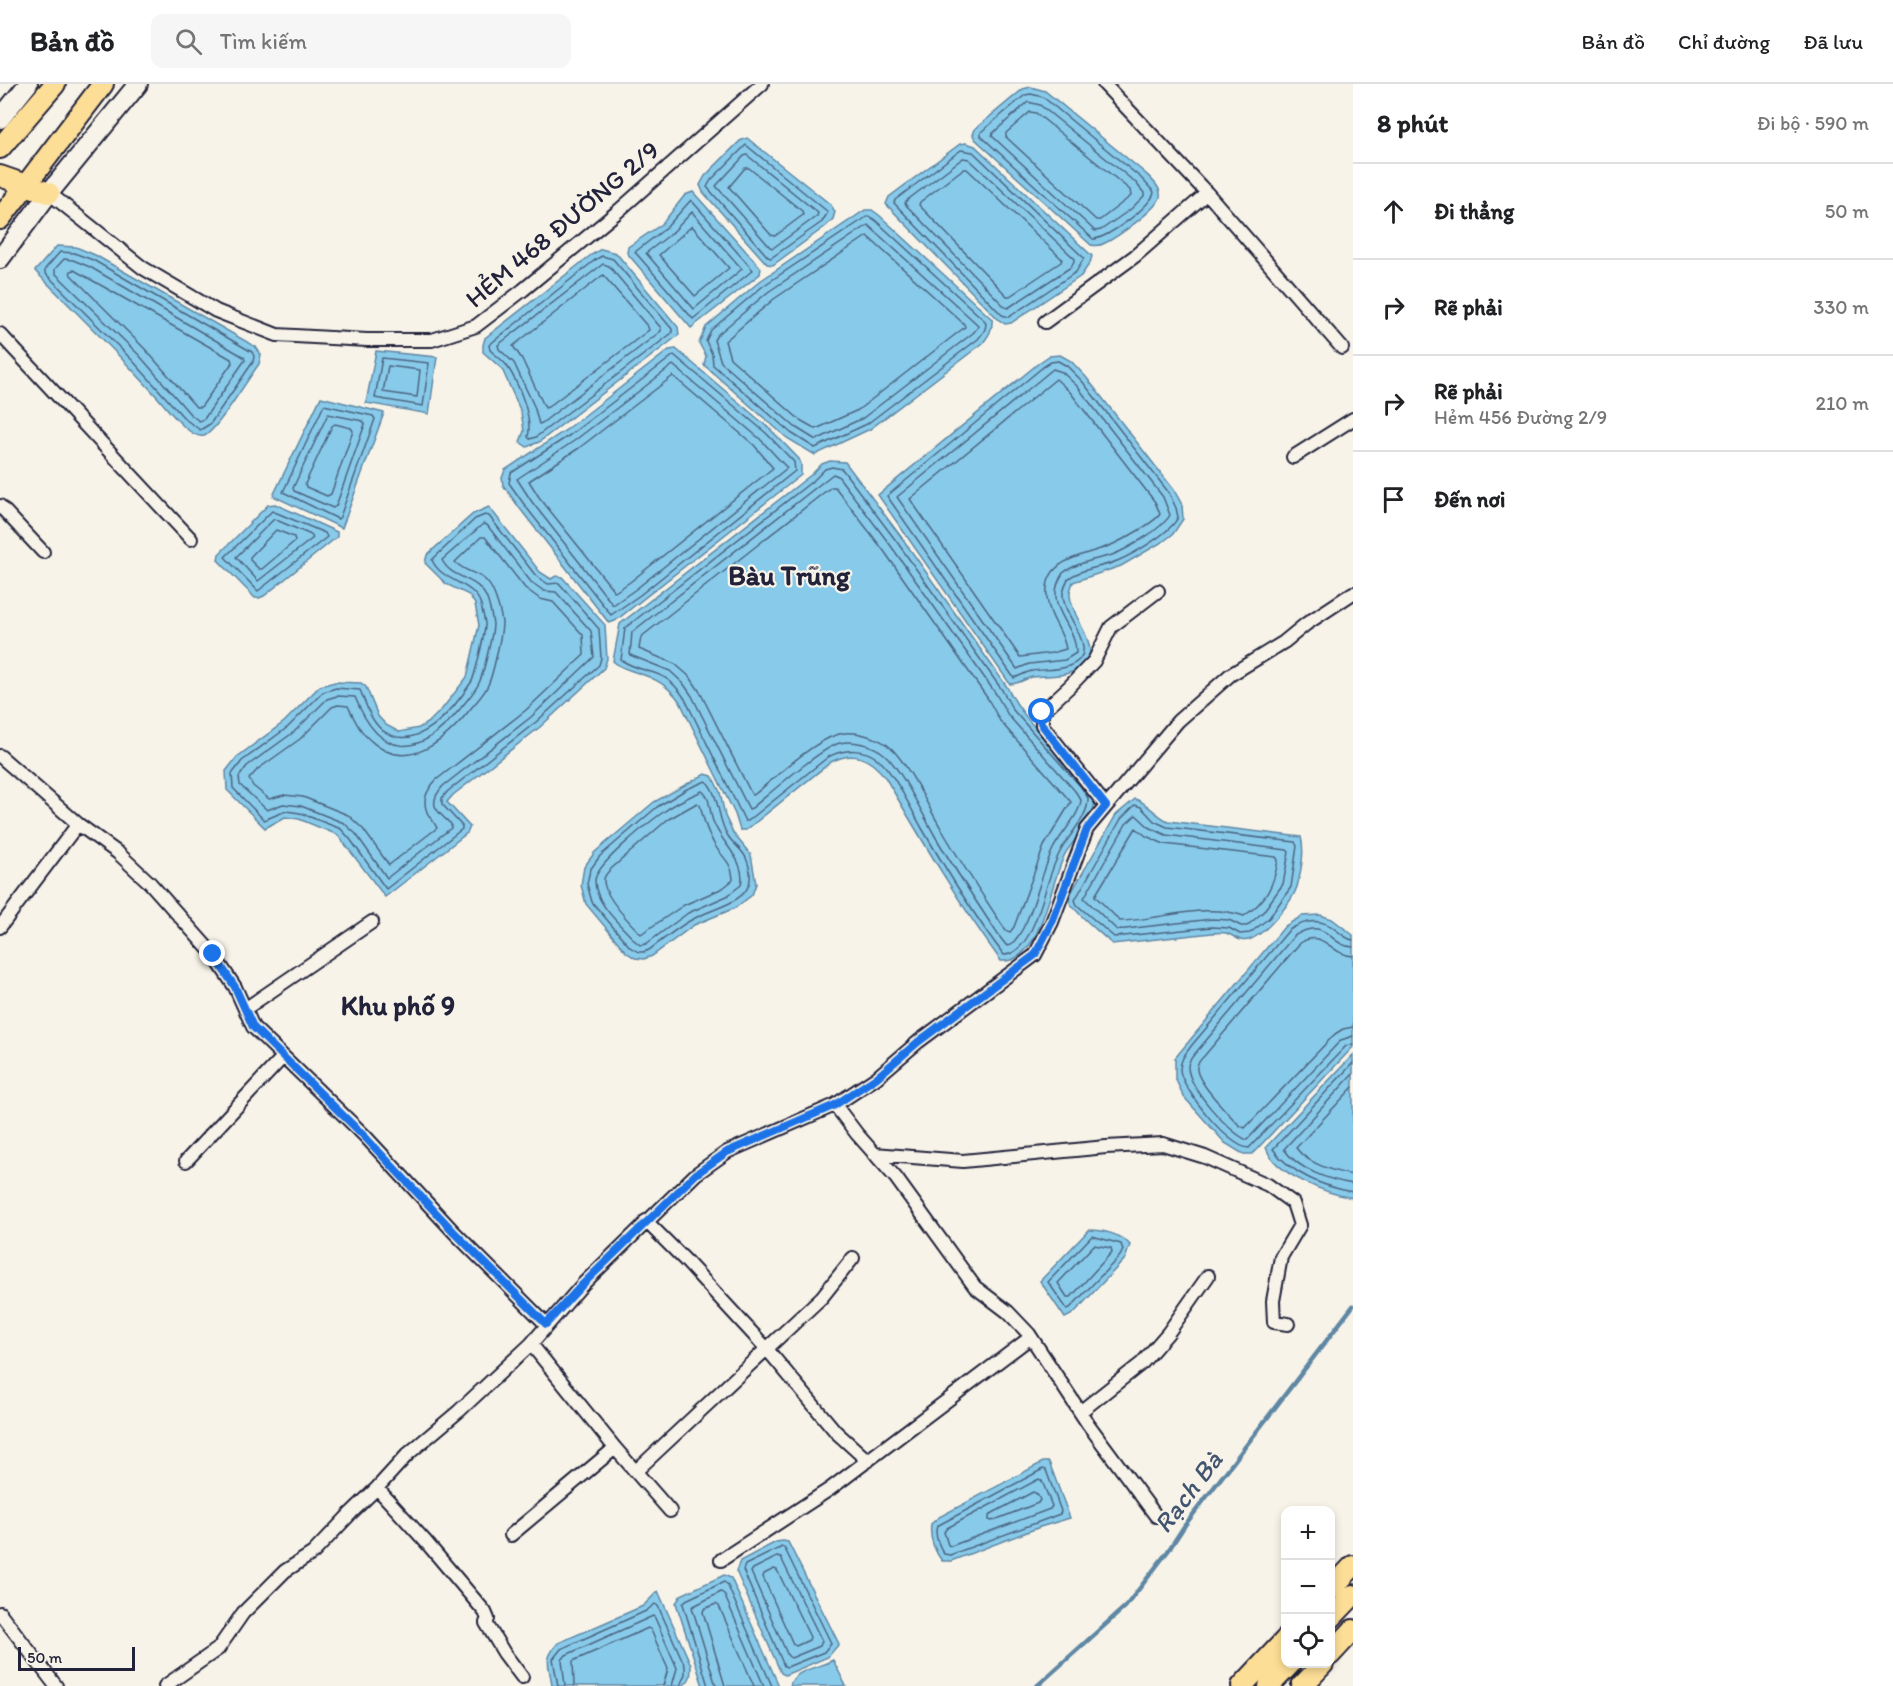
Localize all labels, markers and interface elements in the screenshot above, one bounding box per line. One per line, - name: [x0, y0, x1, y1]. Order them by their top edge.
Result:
- search box: [151, 14, 571, 68]
- text: Bản đồ: [30, 24, 115, 58]
- icon: search: [172, 25, 205, 58]
- text: Tìm kiếm: [220, 28, 307, 55]
- text: Bản đồ: [1581, 29, 1645, 54]
- text: Chỉ đường: [1678, 29, 1770, 54]
- text: Đã lưu: [1803, 29, 1863, 54]
- text: 8 phút: [1377, 107, 1448, 139]
- text: Đi bộ · 590 m: [1757, 111, 1869, 135]
- street label: HẺM 468 ĐƯỜNG 2/9: [459, 134, 665, 314]
- icon: ahead: [1377, 195, 1410, 228]
- text: Đi thẳng: [1434, 198, 1514, 225]
- text: 50 m: [1825, 199, 1869, 223]
- icon: right: [1377, 291, 1410, 324]
- text: Rẽ phải: [1434, 294, 1503, 321]
- text: 330 m: [1814, 295, 1869, 319]
- text: Rẽ phải: [1434, 378, 1503, 405]
- icon: right: [1377, 387, 1410, 420]
- text: 210 m: [1816, 391, 1869, 415]
- text: Hẻm 456 Đường 2/9: [1434, 405, 1607, 429]
- icon: arrive: [1377, 483, 1410, 516]
- text: Đến nơi: [1434, 486, 1506, 513]
- district label: Bàu Trũng: [728, 559, 851, 592]
- route start: [1028, 698, 1054, 724]
- route end: [199, 940, 225, 966]
- district label: Khu phố 9: [341, 989, 455, 1022]
- water label: Rạch Bà: [1146, 1443, 1230, 1539]
- map controls: [1281, 1506, 1335, 1668]
- button: +: [1281, 1506, 1335, 1560]
- button: −: [1281, 1560, 1335, 1614]
- button: locate: [1281, 1614, 1335, 1668]
- scale bar: [18, 1644, 135, 1672]
- text: 50 m: [27, 1648, 62, 1667]

